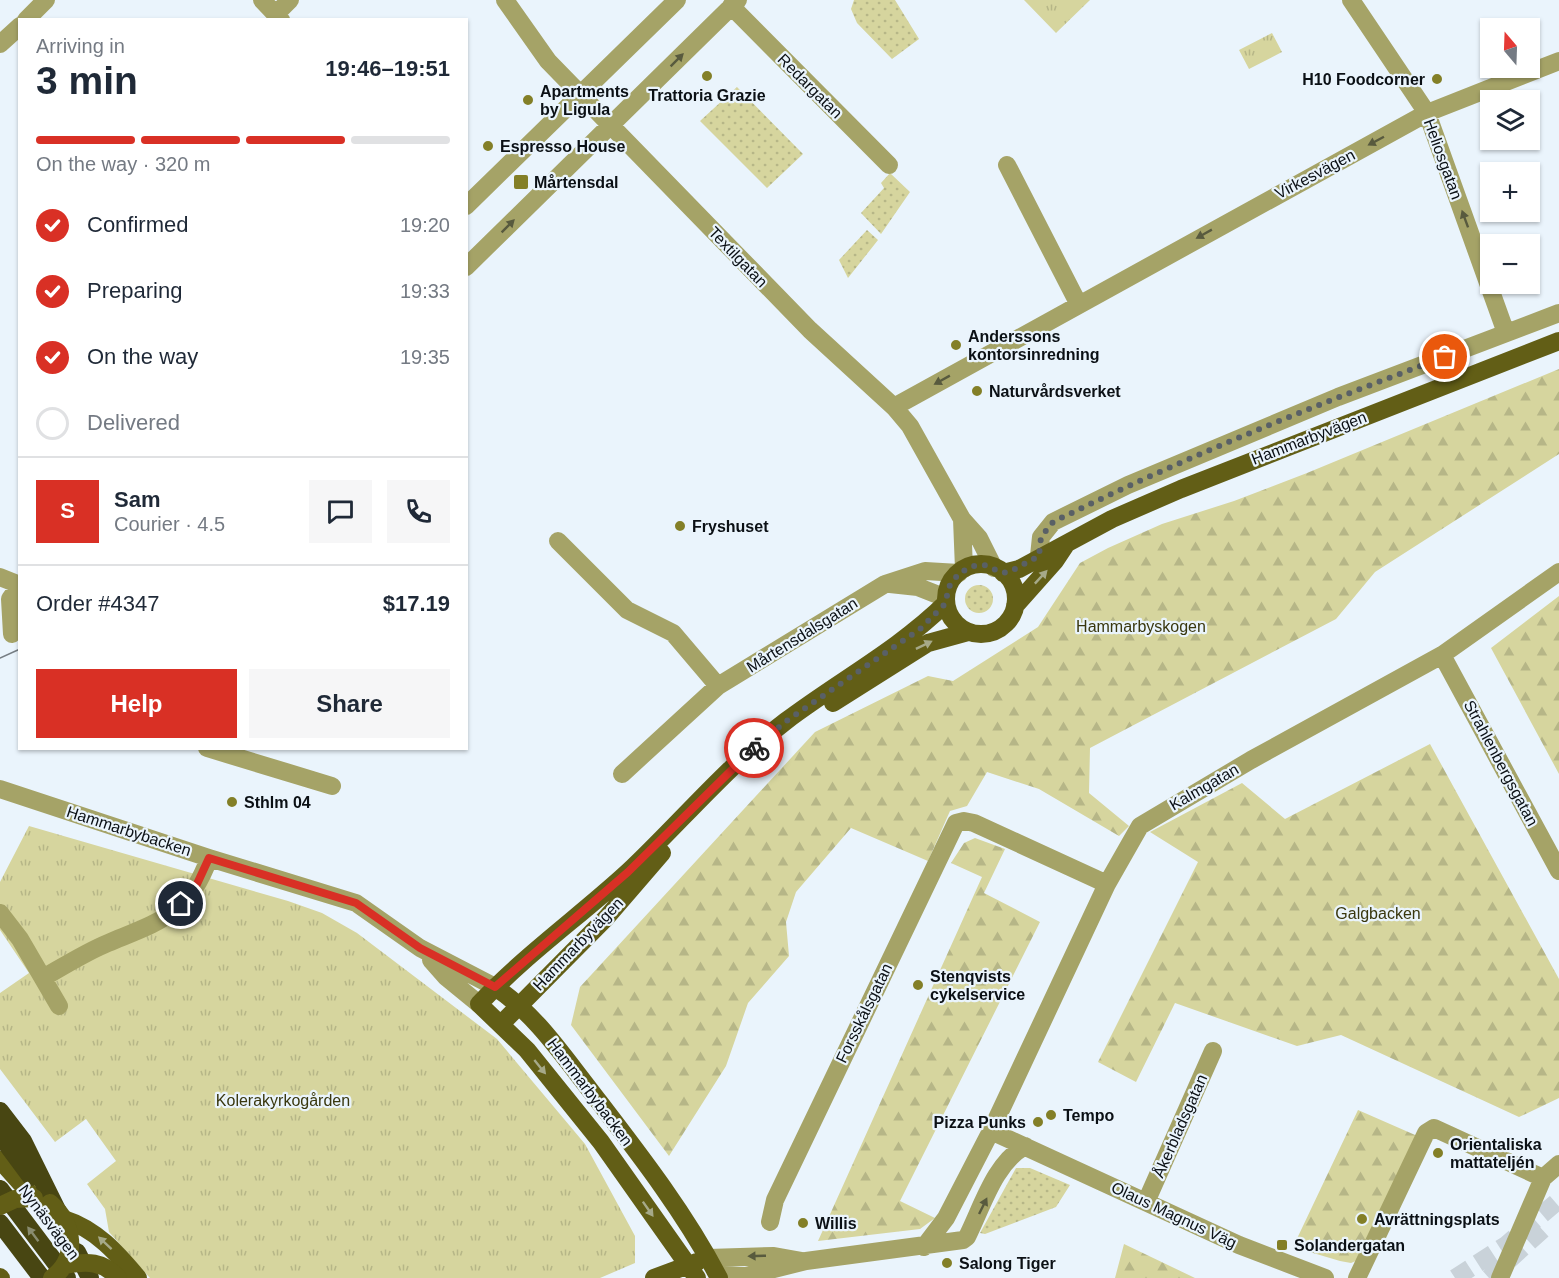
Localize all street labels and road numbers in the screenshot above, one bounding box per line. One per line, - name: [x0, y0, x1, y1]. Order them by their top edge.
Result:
- street label: Redargatan: [774, 50, 846, 122]
- street label: Heliosgatan: [1421, 116, 1465, 202]
- street label: Virkesvägen: [1272, 146, 1358, 202]
- street label: Textilgatan: [705, 224, 771, 290]
- street label: Hammarbyvägen: [1249, 408, 1369, 468]
- street label: Mårtensdalsgatan: [744, 594, 860, 676]
- street label: Strahlenbergsgatan: [1461, 697, 1541, 829]
- street label: Kalmgatan: [1167, 761, 1241, 813]
- street label: Hammarbybacken: [65, 803, 193, 859]
- street label: Hammarbyvägen: [530, 894, 626, 994]
- street label: Forsskålsgatan: [833, 961, 895, 1065]
- street label: Hammarbybacken: [544, 1035, 636, 1149]
- street label: Åkerbladsgatan: [1149, 1071, 1210, 1180]
- street label: Olaus Magnus Väg: [1109, 1179, 1239, 1251]
- street label: Nynäsvägen: [15, 1181, 83, 1263]

